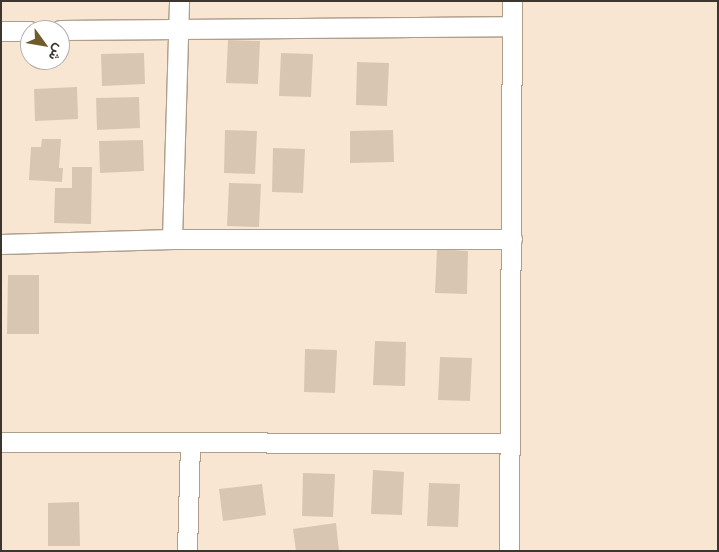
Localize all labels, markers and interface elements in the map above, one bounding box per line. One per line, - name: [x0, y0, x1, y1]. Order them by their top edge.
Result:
- north arrow: [20, 20, 70, 70]
- text: ش: [45, 41, 69, 64]

